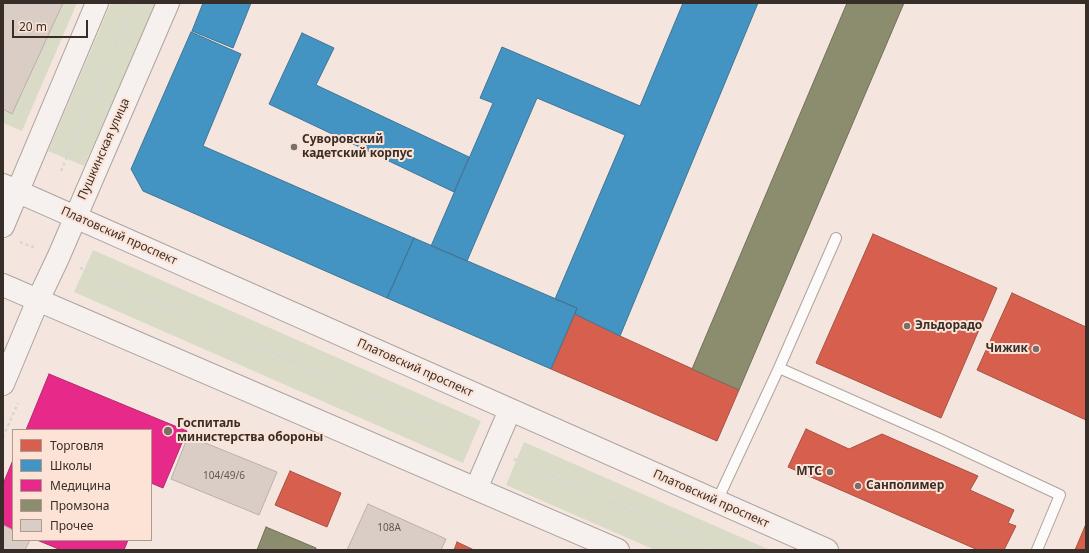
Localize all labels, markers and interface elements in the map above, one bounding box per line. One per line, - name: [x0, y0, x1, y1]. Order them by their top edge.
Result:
- scale bar: [14, 12, 90, 38]
- text: 20 m: [19, 18, 47, 35]
- street label: Пушкинская улица: [75, 96, 133, 202]
- place label: Суворовский кадетский корпус: [302, 133, 413, 161]
- marker: Суворовский кадетский корпус: [289, 142, 299, 152]
- street label: Платовский проспект: [59, 204, 179, 268]
- place label: Эльдорадо: [915, 319, 982, 333]
- marker: Эльдорадо: [902, 321, 912, 331]
- street label: Платовский проспект: [355, 336, 475, 400]
- place label: Чижик: [985, 342, 1028, 356]
- marker: Чижик: [1031, 344, 1041, 354]
- place label: Госпиталь министерства обороны: [177, 417, 323, 445]
- marker: Госпиталь министерства обороны: [162, 425, 174, 437]
- legend: [12, 429, 152, 541]
- text: Торговля: [50, 437, 104, 454]
- text: Школы: [50, 457, 92, 474]
- place label: МТС: [796, 465, 822, 479]
- street label: Платовский проспект: [651, 467, 771, 531]
- marker: МТС: [825, 467, 835, 477]
- house number: 104/49/6: [203, 470, 245, 482]
- text: Медицина: [50, 477, 111, 494]
- place label: Санполимер: [866, 479, 944, 493]
- marker: Санполимер: [853, 481, 863, 491]
- text: Промзона: [50, 497, 109, 514]
- text: Прочее: [50, 517, 93, 534]
- house number: 108А: [377, 522, 401, 534]

